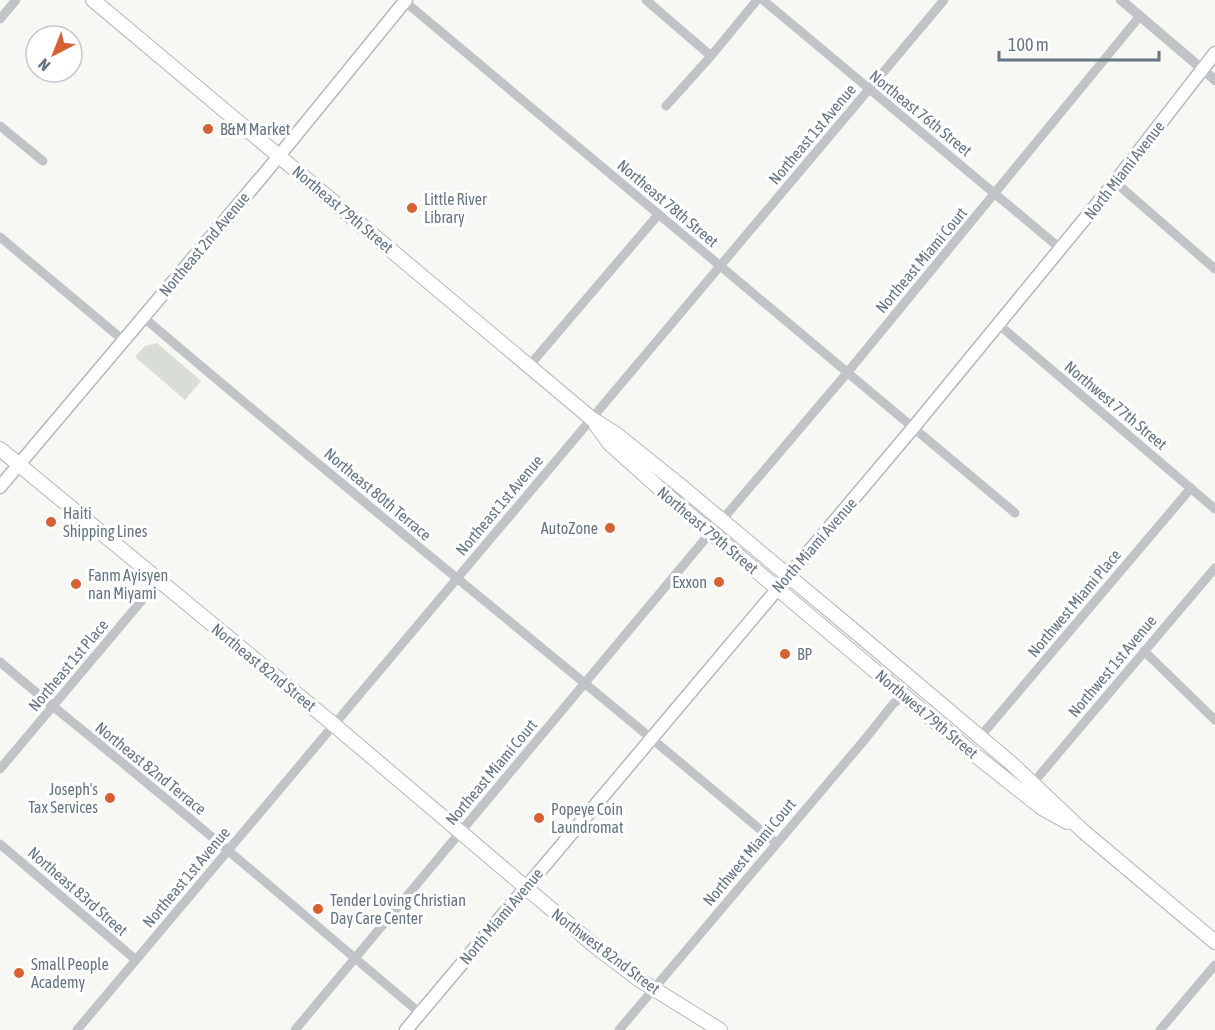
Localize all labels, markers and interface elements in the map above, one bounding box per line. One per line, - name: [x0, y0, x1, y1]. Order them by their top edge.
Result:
- north arrow: [24, 24, 84, 84]
- scale bar: [999, 24, 1160, 62]
- text: 100 m: [1008, 34, 1049, 55]
- text: N: [34, 55, 53, 75]
- street label: Northeast 76th Street: [866, 66, 976, 160]
- street label: Northeast 1st Avenue: [765, 80, 859, 188]
- street label: North Miami Avenue: [1080, 117, 1168, 223]
- place label: B&M Market: [220, 120, 291, 138]
- marker: B&M Market: [201, 122, 215, 136]
- street label: Northeast 78th Street: [614, 156, 722, 251]
- street label: Northeast 79th Street: [289, 162, 397, 257]
- street label: Northeast 2nd Avenue: [155, 188, 253, 300]
- place label: Little River Library: [424, 190, 487, 227]
- marker: Little River Library: [405, 201, 419, 215]
- street label: Northeast Miami Court: [872, 203, 971, 316]
- street label: Northwest 77th Street: [1061, 357, 1171, 453]
- street label: Northeast 80th Terrace: [321, 444, 435, 544]
- street label: Northeast 1st Avenue: [452, 451, 546, 559]
- street label: Northeast 79th Street: [654, 483, 762, 578]
- street label: North Miami Avenue: [768, 494, 860, 596]
- place label: Haiti Shipping Lines: [63, 504, 148, 541]
- marker: Haiti Shipping Lines: [44, 515, 58, 529]
- place label: AutoZone: [541, 519, 598, 537]
- marker: AutoZone: [603, 521, 617, 535]
- street label: Northwest Miami Place: [1024, 546, 1124, 660]
- place label: Fanm Ayisyen nan Miyami: [88, 566, 168, 603]
- place label: Exxon: [672, 573, 707, 591]
- marker: Exxon: [712, 575, 726, 589]
- marker: Fanm Ayisyen nan Miyami: [69, 577, 83, 591]
- street label: Northwest 1st Avenue: [1064, 611, 1160, 721]
- street label: Northeast 1st Place: [25, 616, 111, 714]
- street label: Northeast 82nd Street: [208, 619, 320, 715]
- place label: BP: [797, 645, 813, 663]
- marker: BP: [778, 647, 792, 661]
- street label: Northwest 79th Street: [872, 666, 982, 762]
- street label: Northeast Miami Court: [442, 715, 541, 828]
- street label: Northeast 82nd Terrace: [92, 718, 210, 818]
- place label: Joseph's Tax Services: [28, 780, 98, 816]
- marker: Joseph's Tax Services: [103, 791, 117, 805]
- street label: Northwest Miami Court: [699, 795, 799, 909]
- place label: Popeye Coin Laundromat: [551, 800, 624, 836]
- marker: Popeye Coin Laundromat: [532, 811, 546, 825]
- street label: Northeast 1st Avenue: [139, 823, 233, 931]
- street label: Northeast 83rd Street: [25, 843, 132, 939]
- street label: North Miami Avenue: [456, 864, 546, 968]
- place label: Tender Loving Christian Day Care Center: [330, 891, 466, 928]
- marker: Tender Loving Christian Day Care Center: [311, 902, 325, 916]
- street label: Northwest 82nd Street: [548, 904, 664, 998]
- place label: Small People Academy: [31, 955, 109, 992]
- marker: Small People Academy: [12, 966, 26, 980]

